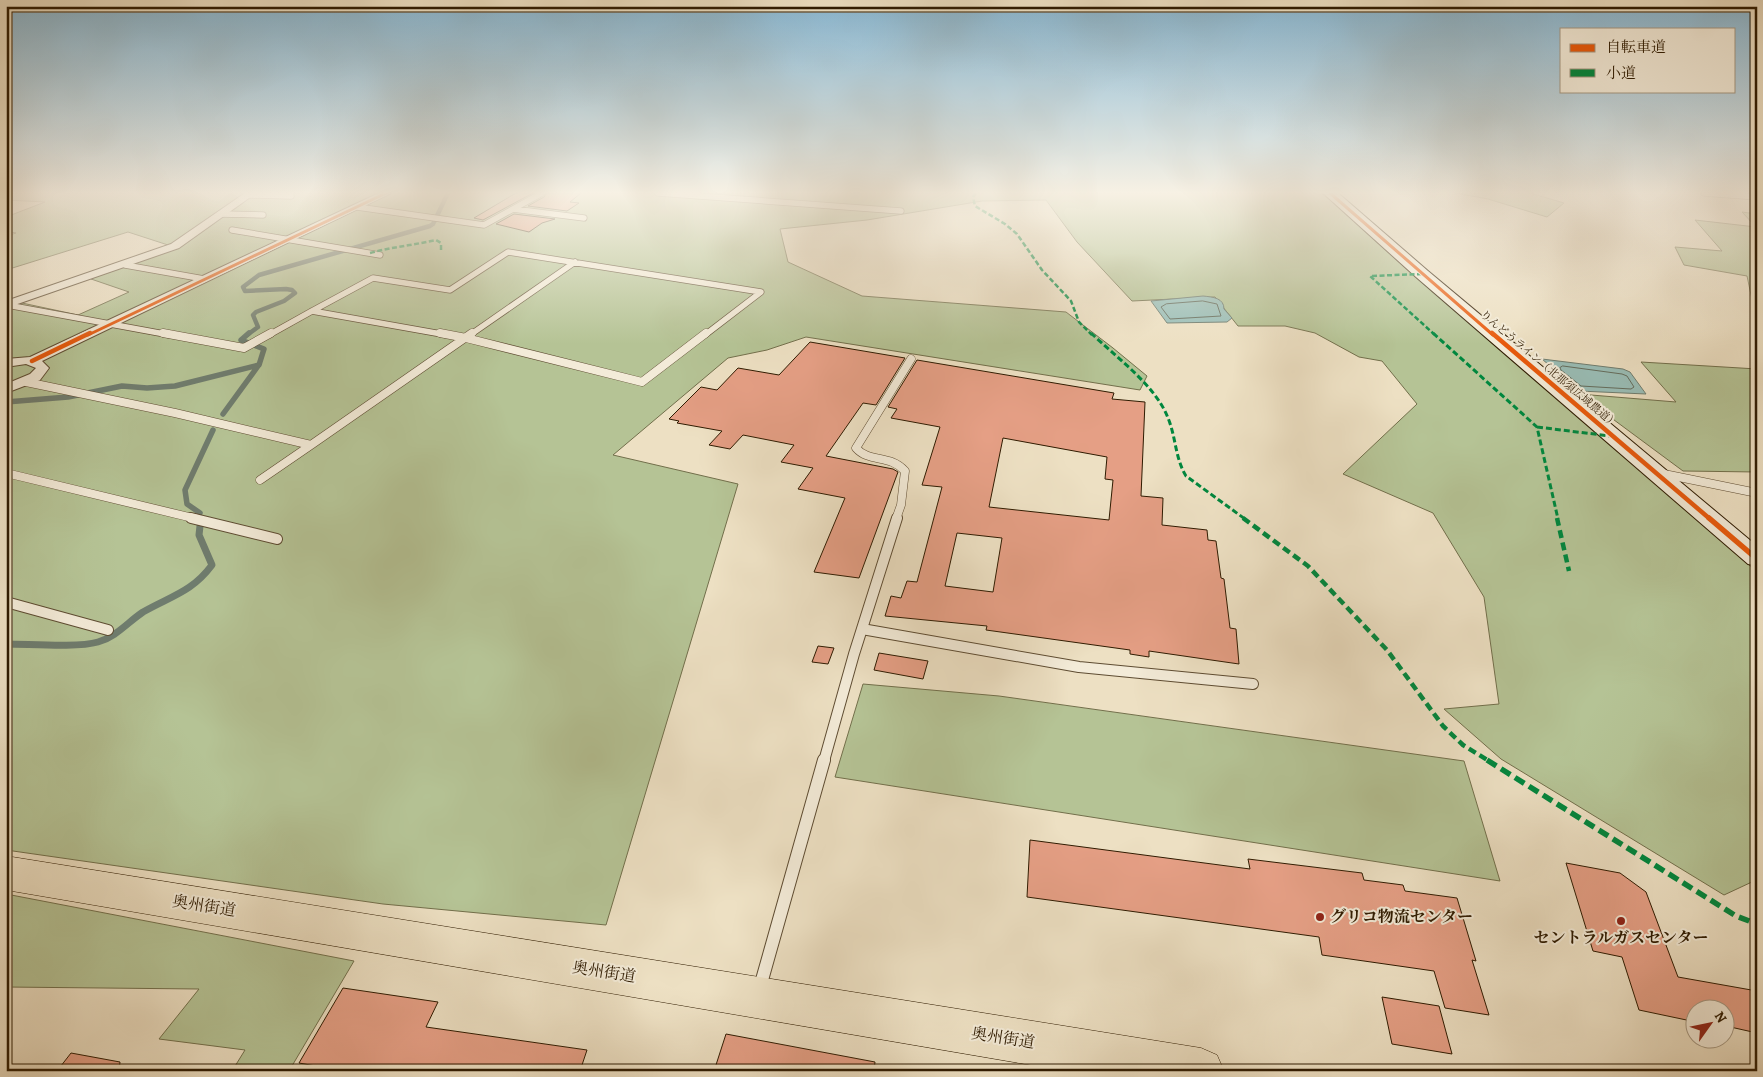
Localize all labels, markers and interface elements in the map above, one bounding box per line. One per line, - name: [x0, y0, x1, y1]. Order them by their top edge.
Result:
- legend: [1560, 28, 1736, 92]
- text: 自転車道: [1606, 37, 1666, 57]
- text: 小道: [1606, 63, 1636, 83]
- street label: りんどうライン（北那須広域農道）: [1477, 307, 1621, 431]
- street label: 奥州街道: [171, 890, 237, 922]
- place label: グリコ物流センター: [1330, 906, 1473, 928]
- marker: グリコ物流センター: [1314, 911, 1326, 923]
- marker: セントラルガスセンター: [1615, 915, 1627, 927]
- place label: セントラルガスセンター: [1534, 927, 1708, 949]
- street label: 奥州街道: [571, 956, 637, 988]
- north arrow: [1686, 1000, 1736, 1050]
- text: N: [1710, 1008, 1731, 1027]
- street label: 奥州街道: [970, 1022, 1036, 1054]

